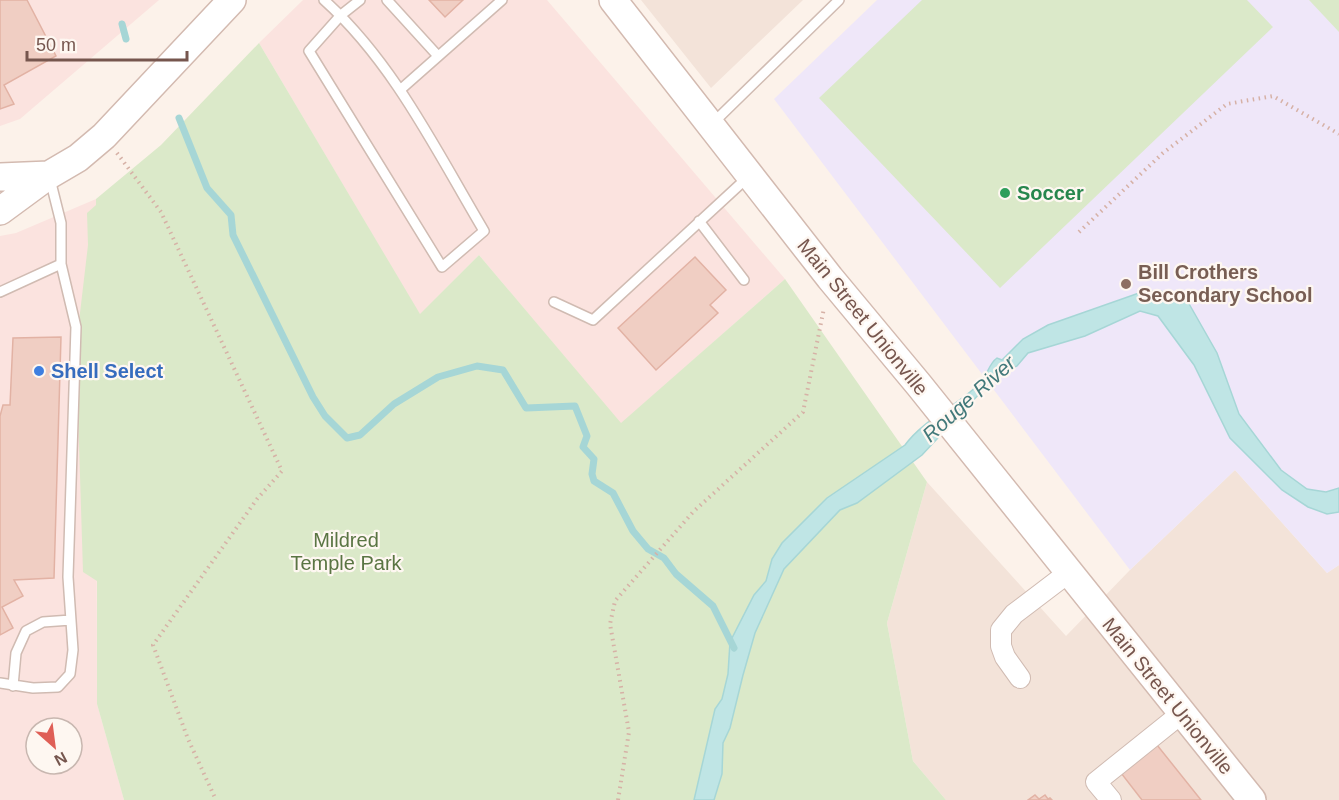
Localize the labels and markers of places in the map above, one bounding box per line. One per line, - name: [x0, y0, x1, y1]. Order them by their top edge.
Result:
- place label: Soccer: [1017, 182, 1084, 204]
- marker: Soccer: [998, 186, 1012, 200]
- place label: Bill Crothers Secondary School: [1138, 261, 1313, 306]
- marker: Bill Crothers Secondary School: [1119, 277, 1133, 291]
- place label: Shell Select: [51, 360, 164, 382]
- marker: Shell Select: [32, 364, 46, 378]

